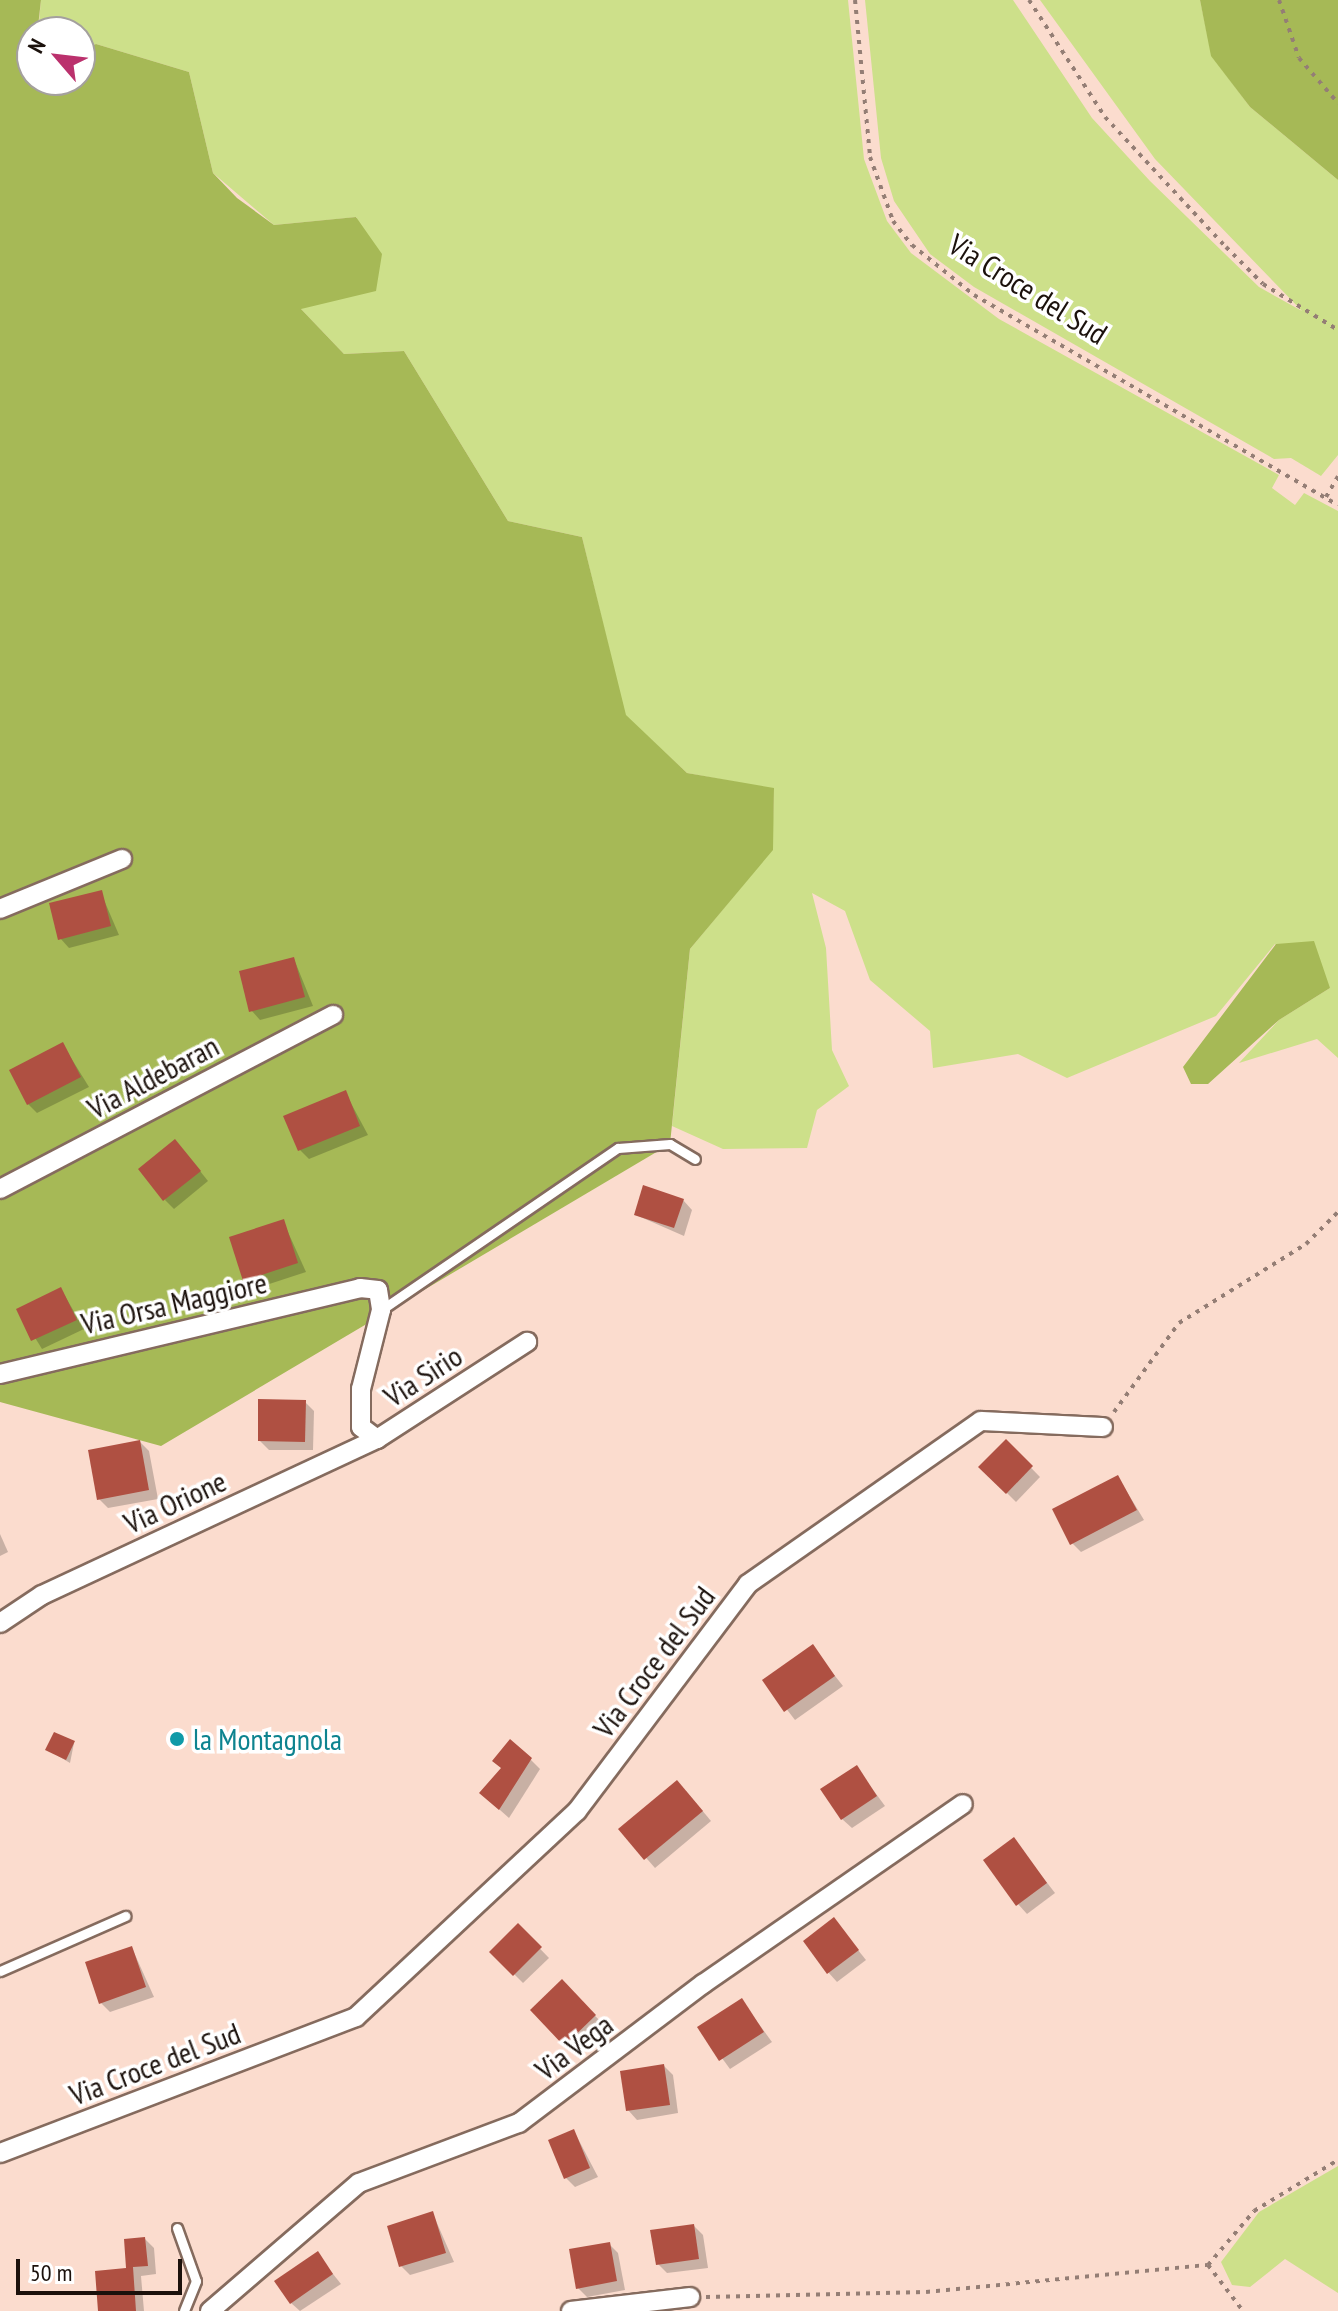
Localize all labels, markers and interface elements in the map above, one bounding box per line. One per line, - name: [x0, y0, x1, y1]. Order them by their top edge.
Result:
- north arrow: [16, 16, 96, 96]
- text: N: [21, 34, 52, 58]
- street label: Via Croce del Sud: [942, 226, 1114, 352]
- street label: Via Aldebaran: [81, 1027, 225, 1127]
- street label: Via Orsa Maggiore: [78, 1264, 270, 1342]
- street label: Via Sirio: [377, 1338, 469, 1414]
- street label: Via Orione: [118, 1463, 232, 1541]
- street label: Via Croce del Sud: [586, 1579, 722, 1745]
- place label: la Montagnola: [193, 1721, 342, 1757]
- marker: la Montagnola: [168, 1730, 186, 1748]
- street label: Via Vega: [528, 2006, 620, 2088]
- street label: Via Croce del Sud: [65, 2015, 245, 2113]
- scale bar: [20, 2243, 186, 2293]
- text: 50 m: [30, 2257, 72, 2288]

